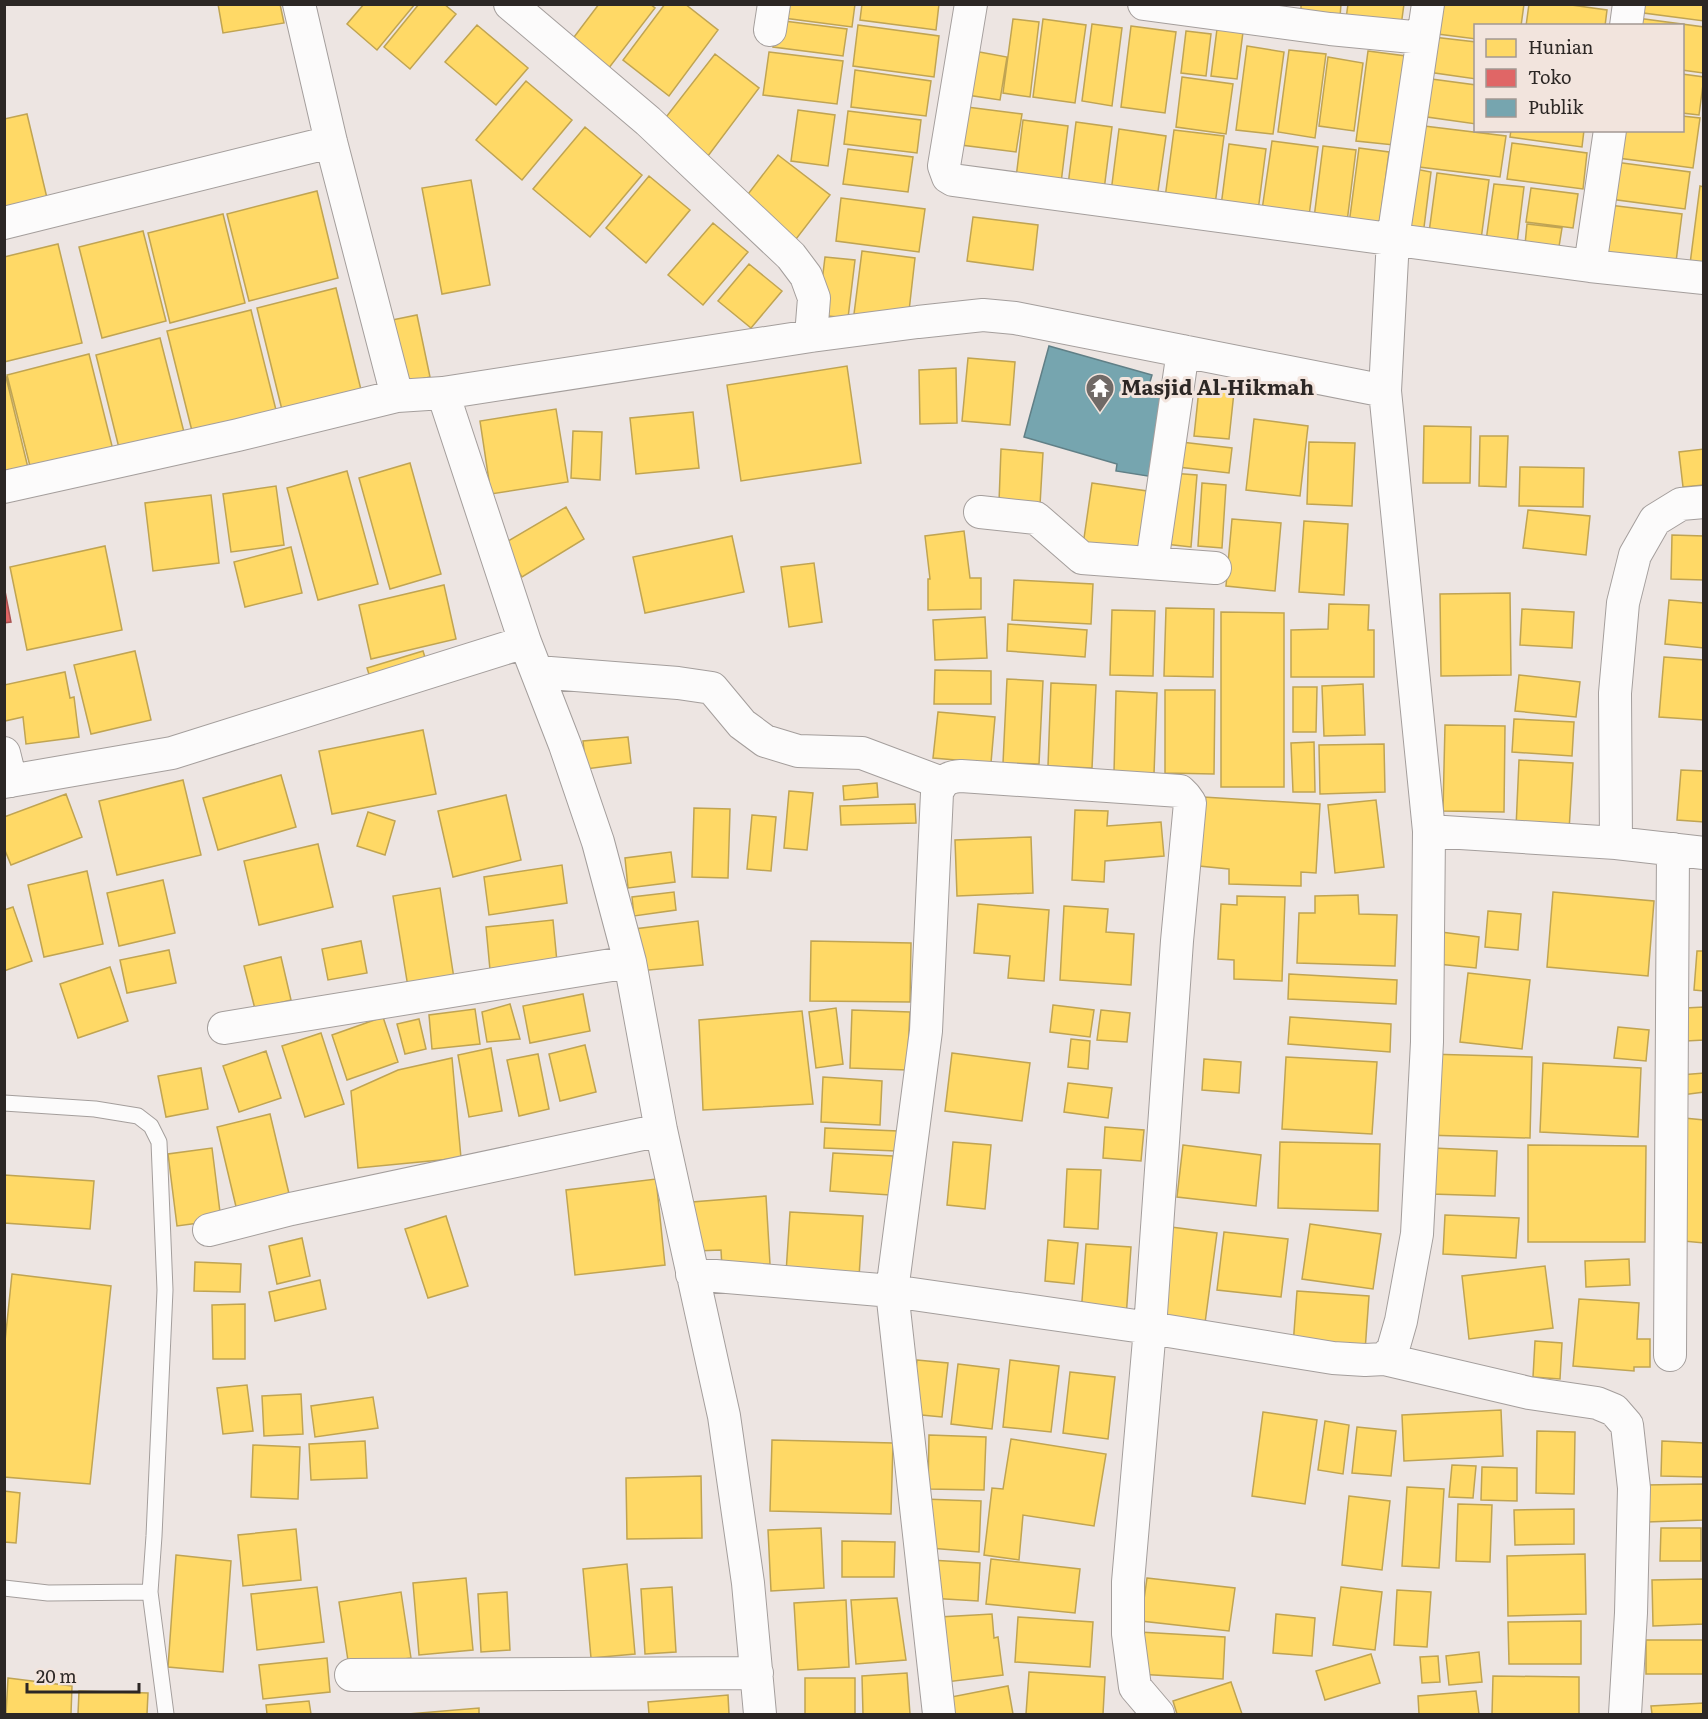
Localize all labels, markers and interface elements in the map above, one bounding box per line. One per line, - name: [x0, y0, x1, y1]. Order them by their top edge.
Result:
- legend: [1474, 24, 1684, 132]
- text: Hunian: [1528, 33, 1594, 60]
- text: Toko: [1528, 63, 1572, 90]
- text: Publik: [1528, 93, 1585, 120]
- place label: Masjid Al-Hikmah: [1121, 370, 1314, 401]
- temple icon: Masjid Al-Hikmah: [1084, 372, 1116, 414]
- scale bar: [27, 1656, 140, 1694]
- text: 20 m: [36, 1662, 77, 1689]

